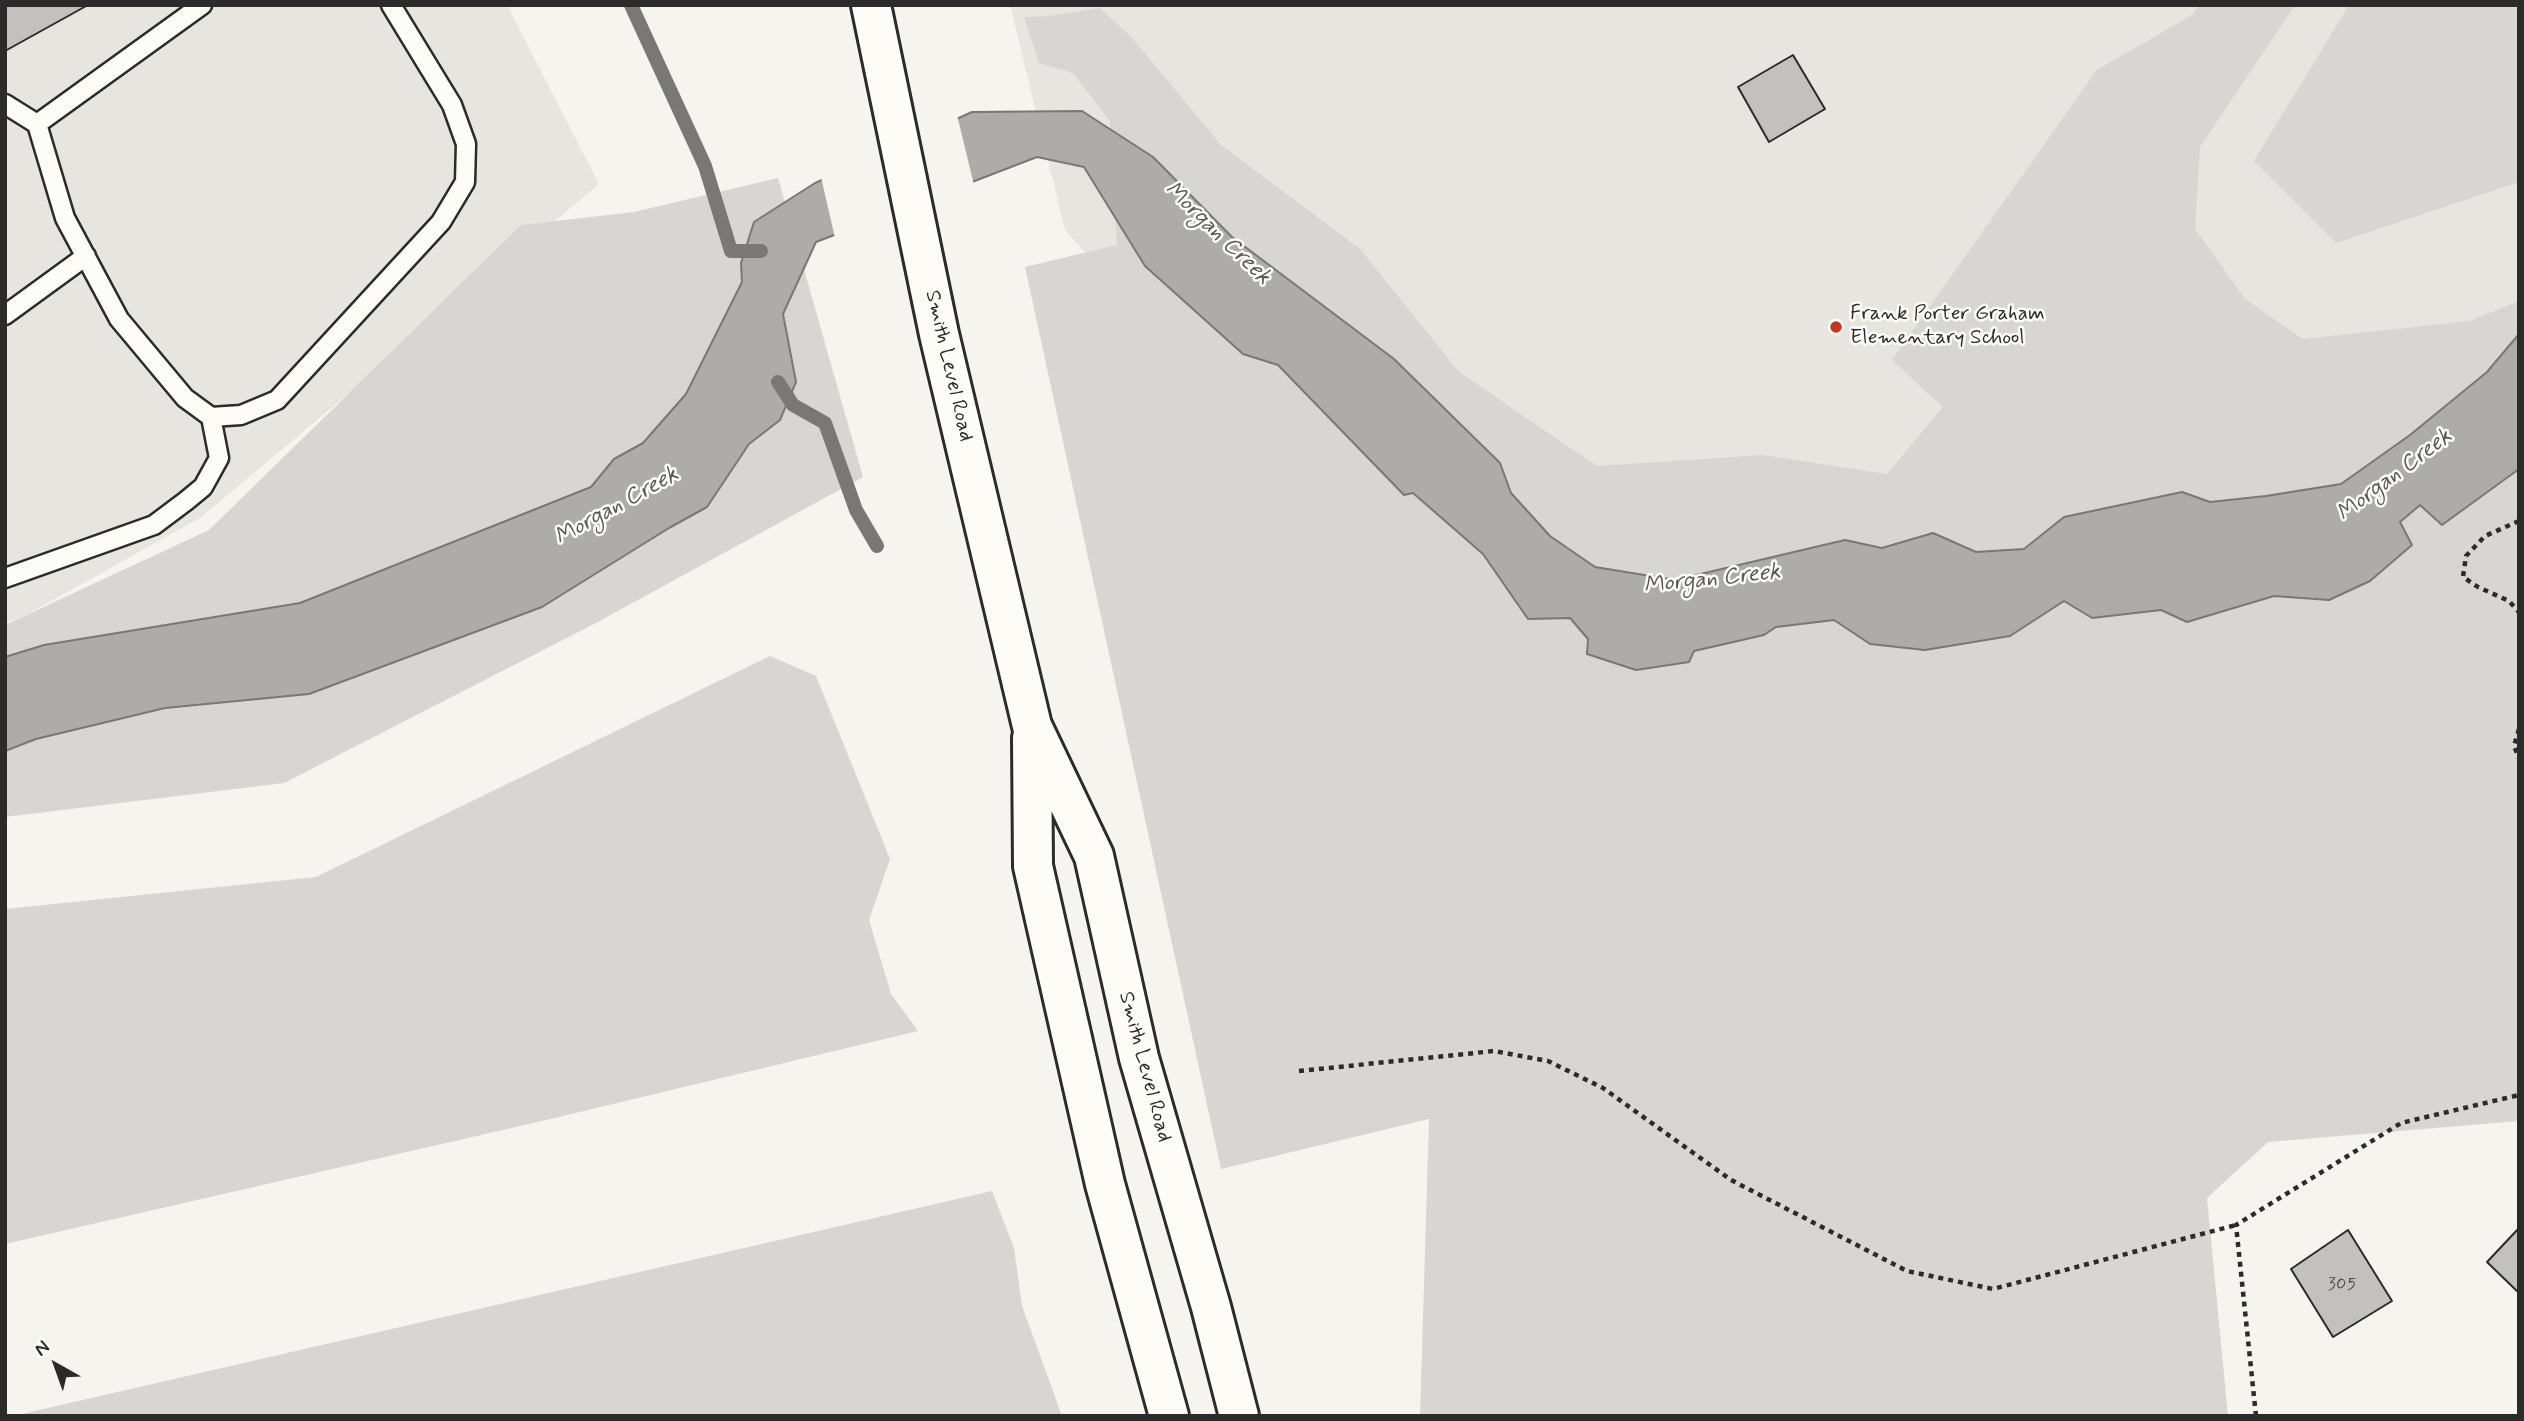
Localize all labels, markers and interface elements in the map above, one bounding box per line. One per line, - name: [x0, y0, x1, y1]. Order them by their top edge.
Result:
- water label: Morgan Creek: [1158, 176, 1276, 292]
- street label: Smith Level Road: [918, 288, 978, 444]
- place label: Frank Porter Graham Elementary School: [1850, 302, 2045, 352]
- marker: Frank Porter Graham Elementary School: [1828, 319, 1844, 335]
- water label: Morgan Creek: [2332, 424, 2458, 528]
- water label: Morgan Creek: [550, 462, 684, 552]
- water label: Morgan Creek: [1642, 559, 1782, 601]
- street label: Smith Level Road: [1112, 989, 1176, 1145]
- house number: 305: [2328, 1274, 2356, 1296]
- north arrow: [21, 1330, 91, 1400]
- text: N: [29, 1335, 55, 1362]

